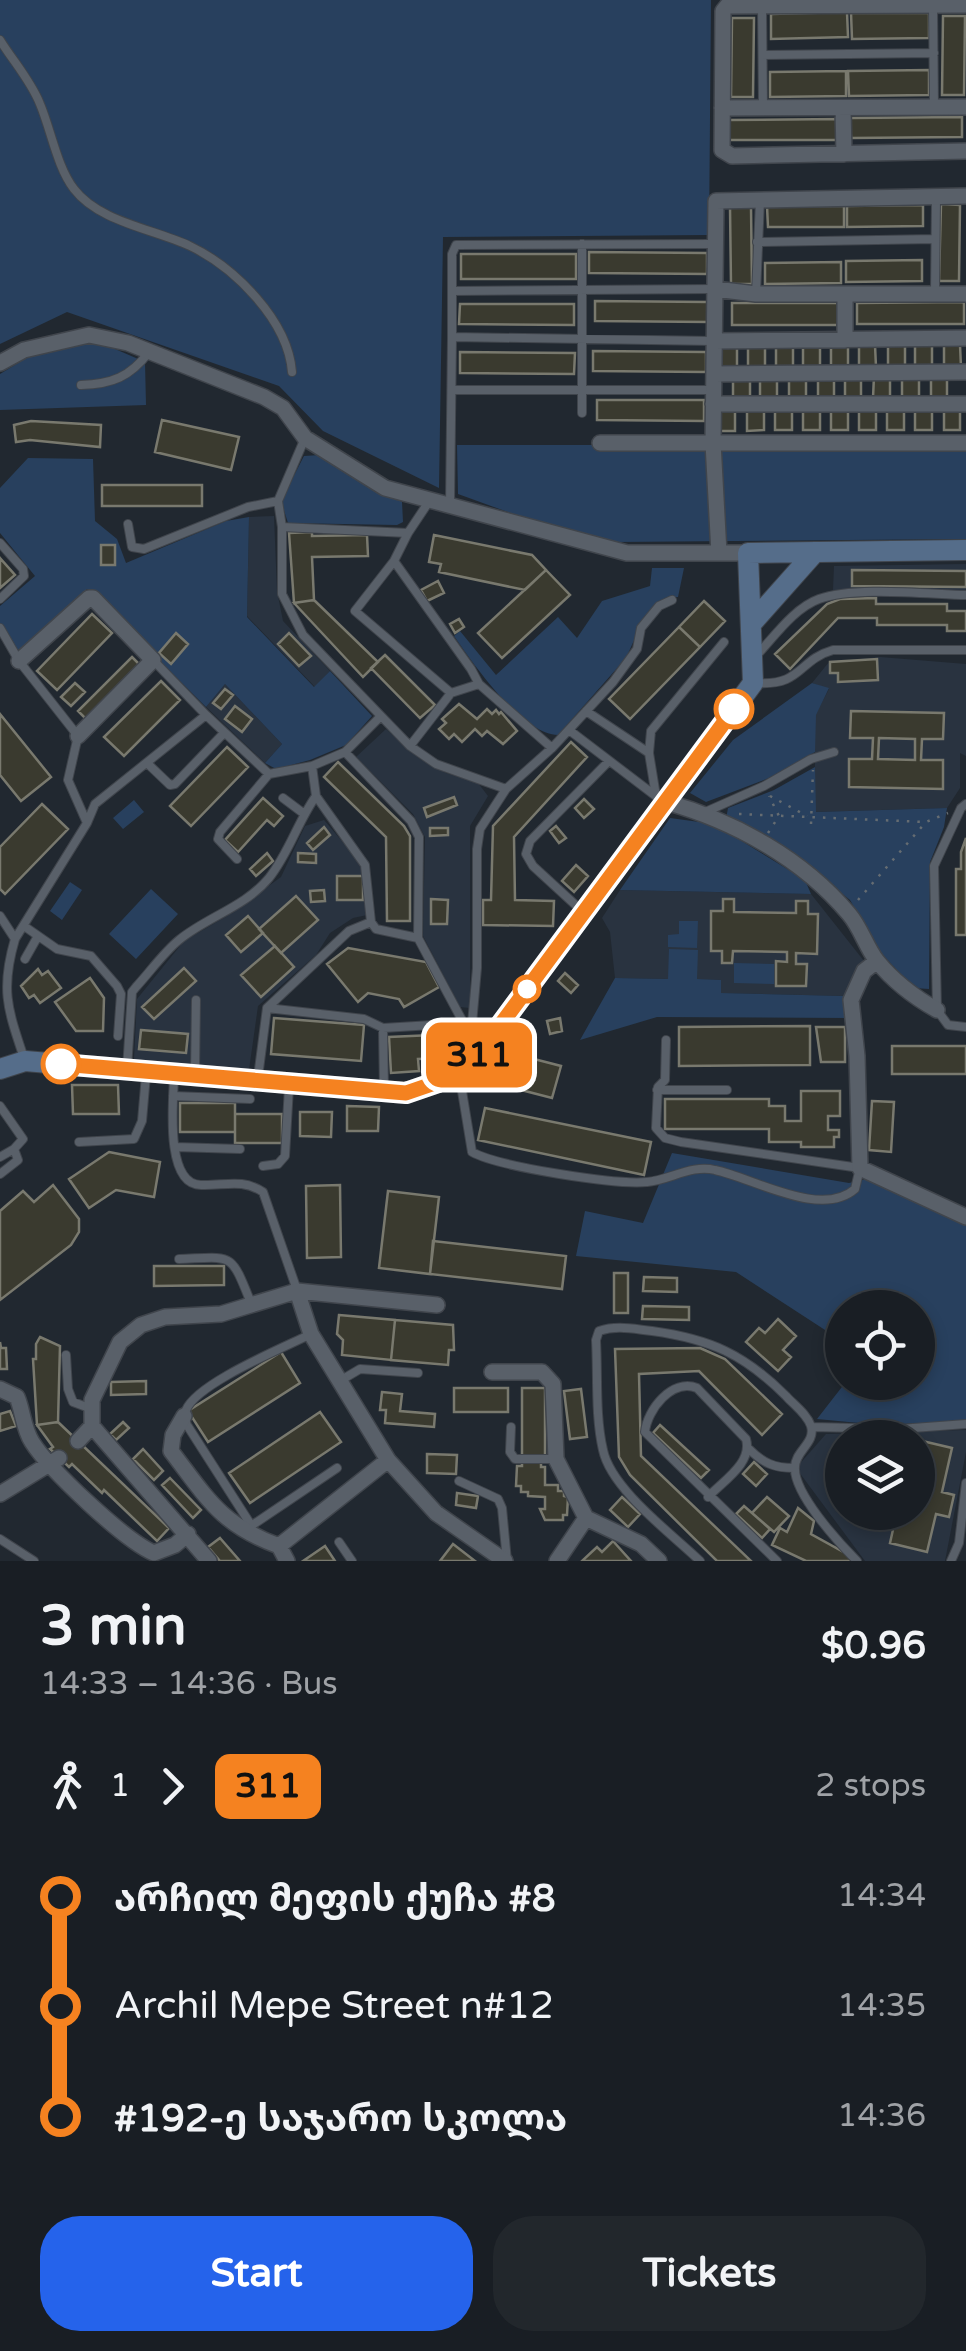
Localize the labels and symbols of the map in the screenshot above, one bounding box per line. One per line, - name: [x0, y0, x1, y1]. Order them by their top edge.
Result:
- unlabelled marker: [715, 690, 753, 728]
- unlabelled marker: [514, 976, 540, 1002]
- line badge: 311: [422, 1022, 536, 1088]
- unlabelled marker: [42, 1045, 80, 1083]

